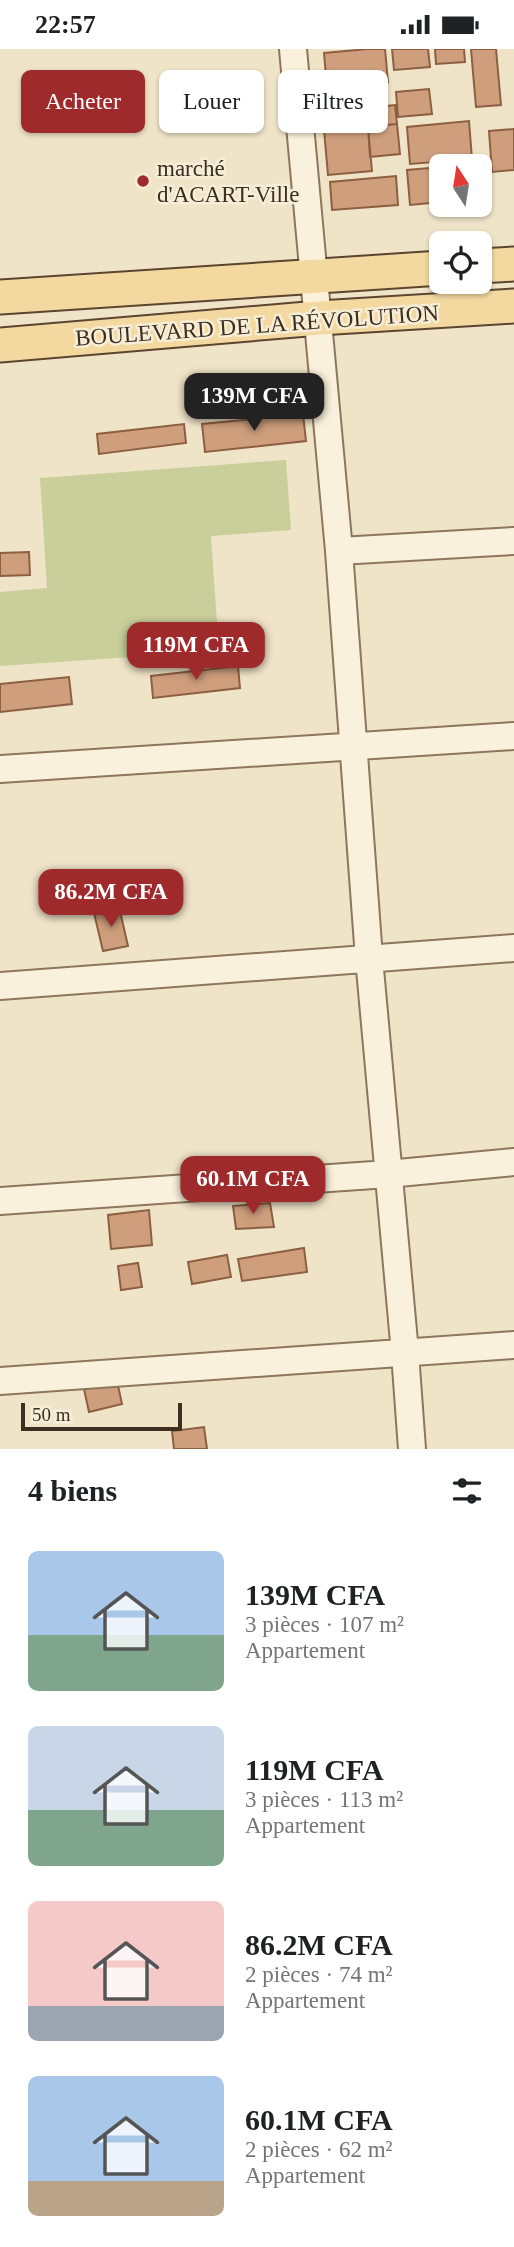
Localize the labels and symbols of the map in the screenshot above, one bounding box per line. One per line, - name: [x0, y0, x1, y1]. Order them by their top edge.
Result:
- north arrow: [429, 154, 492, 217]
- place label: marché d'ACART-Ville: [157, 156, 299, 207]
- marker: marché d'ACART-Ville: [135, 173, 151, 189]
- street label: BOULEVARD DE LA RÉVOLUTION: [74, 300, 440, 351]
- pin: 139M CFA: [182, 373, 326, 433]
- pin: 119M CFA: [124, 623, 268, 682]
- pin: 86.2M CFA: [31, 869, 191, 929]
- pin: 60.1M CFA: [173, 1157, 333, 1216]
- scale bar: [21, 1400, 182, 1432]

